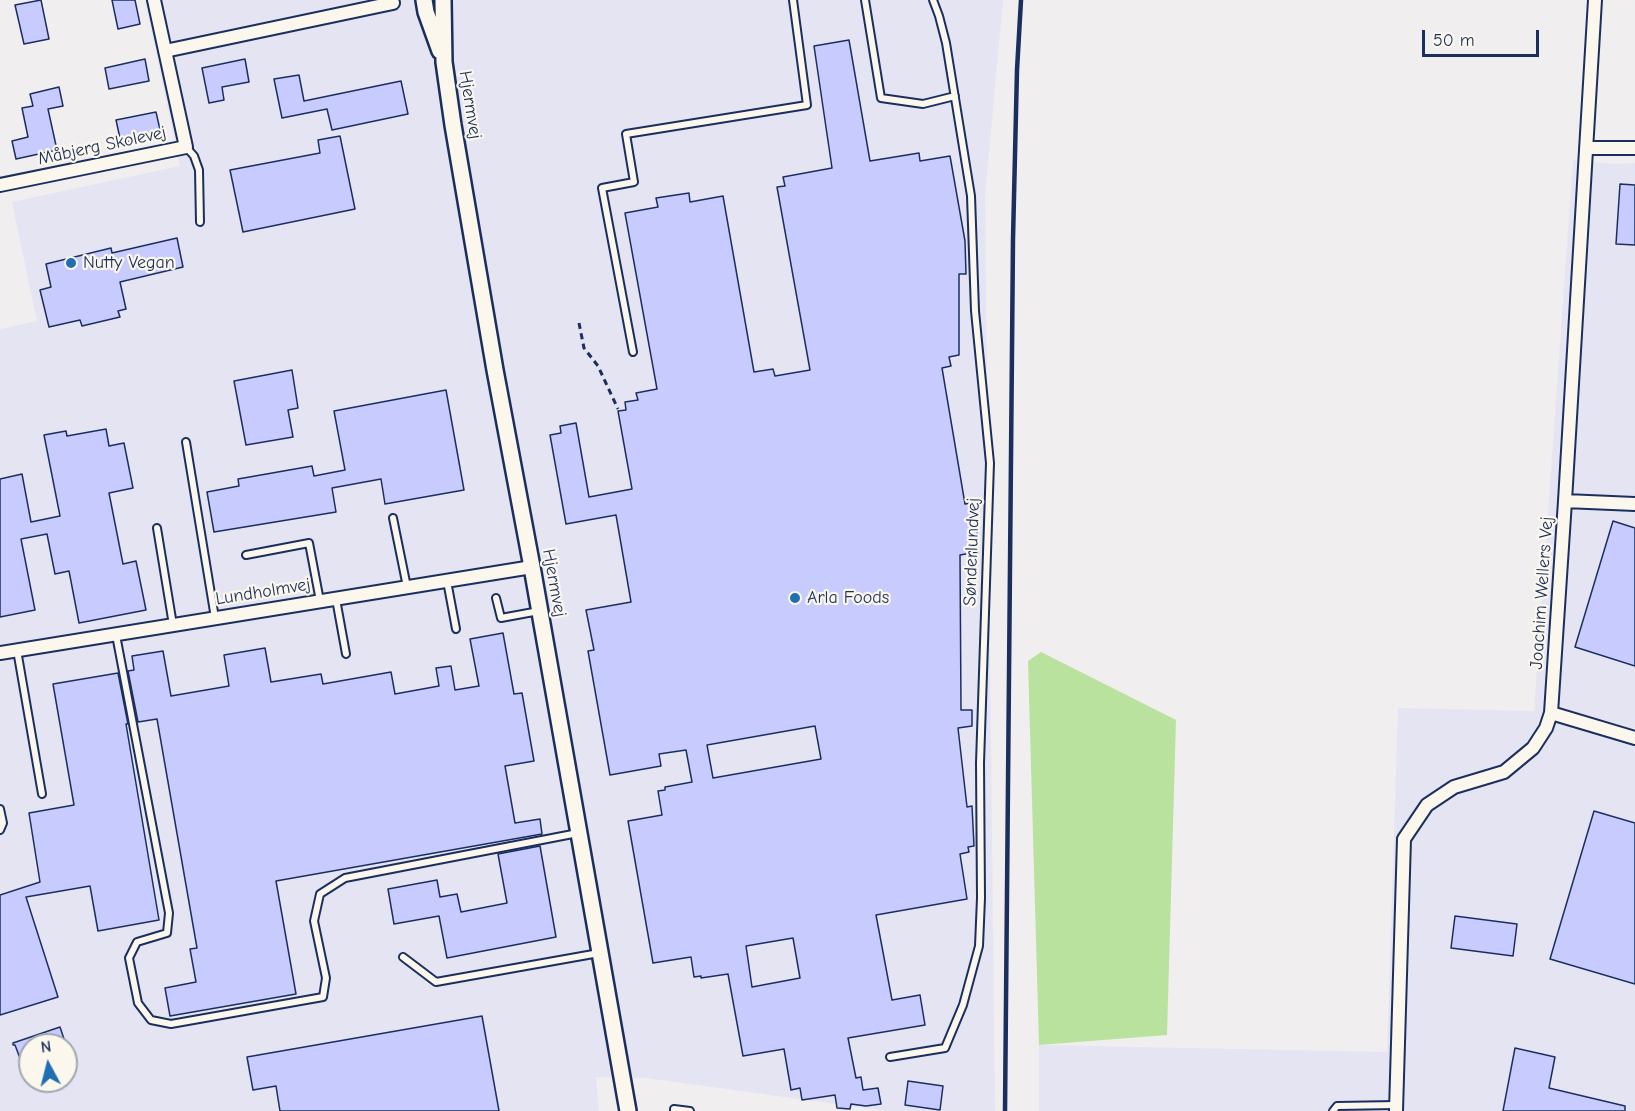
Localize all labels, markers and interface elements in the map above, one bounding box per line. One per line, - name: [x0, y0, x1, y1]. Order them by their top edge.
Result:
- scale bar: [1425, 18, 1542, 56]
- text: 50 m: [1433, 30, 1475, 51]
- street label: Hjermvej: [454, 69, 486, 141]
- street label: Måbjerg Skolevej: [36, 122, 168, 170]
- place label: Nutty Vegan: [83, 252, 175, 274]
- marker: Nutty Vegan: [64, 256, 78, 270]
- street label: Sønderlundvej: [959, 498, 985, 606]
- street label: Joachim Wellers Vej: [1526, 516, 1558, 670]
- street label: Hjermvej: [537, 547, 571, 619]
- street label: Lundholmvej: [214, 574, 312, 610]
- place label: Arla Foods: [807, 587, 889, 609]
- marker: Arla Foods: [788, 591, 802, 605]
- north arrow: [18, 1033, 78, 1093]
- text: N: [40, 1038, 52, 1057]

